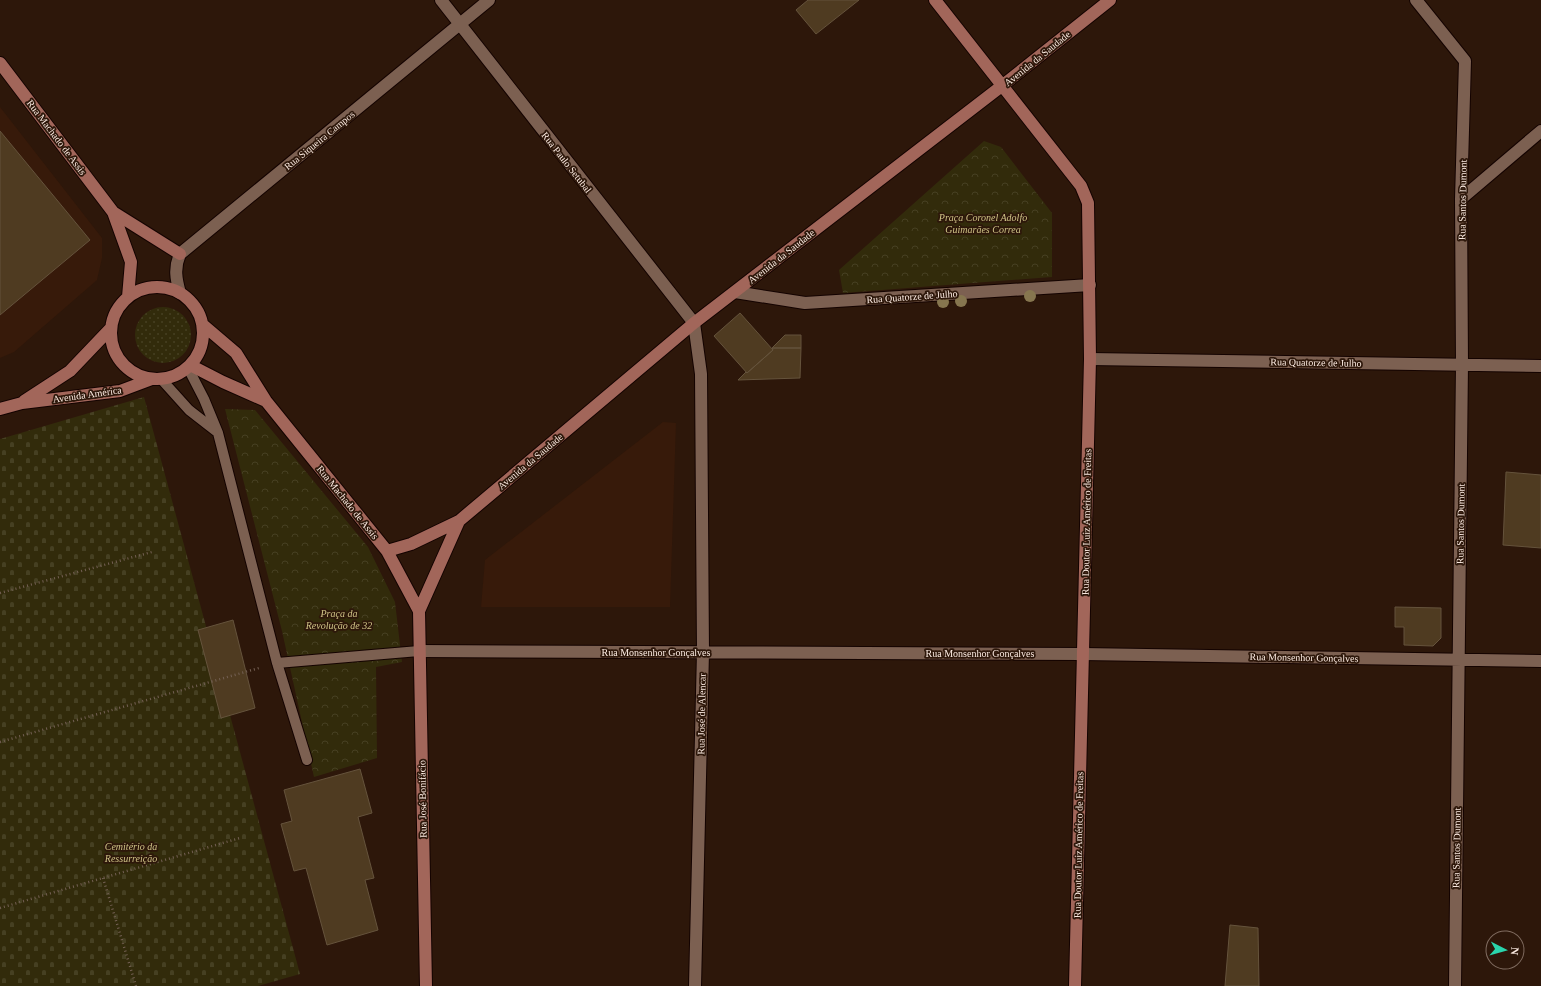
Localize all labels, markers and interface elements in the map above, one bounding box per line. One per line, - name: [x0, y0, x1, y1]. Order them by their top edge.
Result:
- street label: Avenida da Saudade: [1002, 28, 1073, 88]
- street label: Rua Machado de Assis: [25, 97, 89, 177]
- street label: Rua Siqueira Campos: [282, 109, 357, 172]
- street label: Rua Paulo Setubal: [540, 130, 594, 195]
- street label: Rua Santos Dumont: [1456, 159, 1469, 240]
- park label: Praça Coronel Adolfo Guimarães Correa: [938, 212, 1027, 235]
- street label: Avenida da Saudade: [746, 227, 817, 286]
- street label: Rua Quatorze de Julho: [866, 288, 958, 305]
- street label: Rua Quatorze de Julho: [1270, 356, 1362, 369]
- street label: Avenida América: [52, 384, 123, 405]
- street label: Avenida da Saudade: [496, 431, 565, 492]
- street label: Rua Doutor Luiz Américo de Freitas: [1080, 449, 1093, 595]
- street label: Rua Machado de Assis: [315, 463, 381, 541]
- street label: Rua Santos Dumont: [1454, 483, 1467, 564]
- park label: Praça da Revolução de 32: [305, 608, 372, 631]
- street label: Rua Monsenhor Gonçalves: [602, 647, 711, 658]
- street label: Rua Monsenhor Gonçalves: [926, 648, 1035, 659]
- street label: Rua Monsenhor Gonçalves: [1249, 651, 1359, 664]
- street label: Rua José de Alencar: [695, 673, 708, 755]
- street label: Rua José Bonifácio: [416, 760, 429, 838]
- street label: Rua Doutor Luiz Américo de Freitas: [1072, 772, 1085, 918]
- street label: Rua Santos Dumont: [1450, 807, 1463, 888]
- park label: Cemitério da Ressurreição: [104, 841, 157, 864]
- north arrow: [1485, 930, 1525, 970]
- text: N: [1509, 946, 1521, 956]

